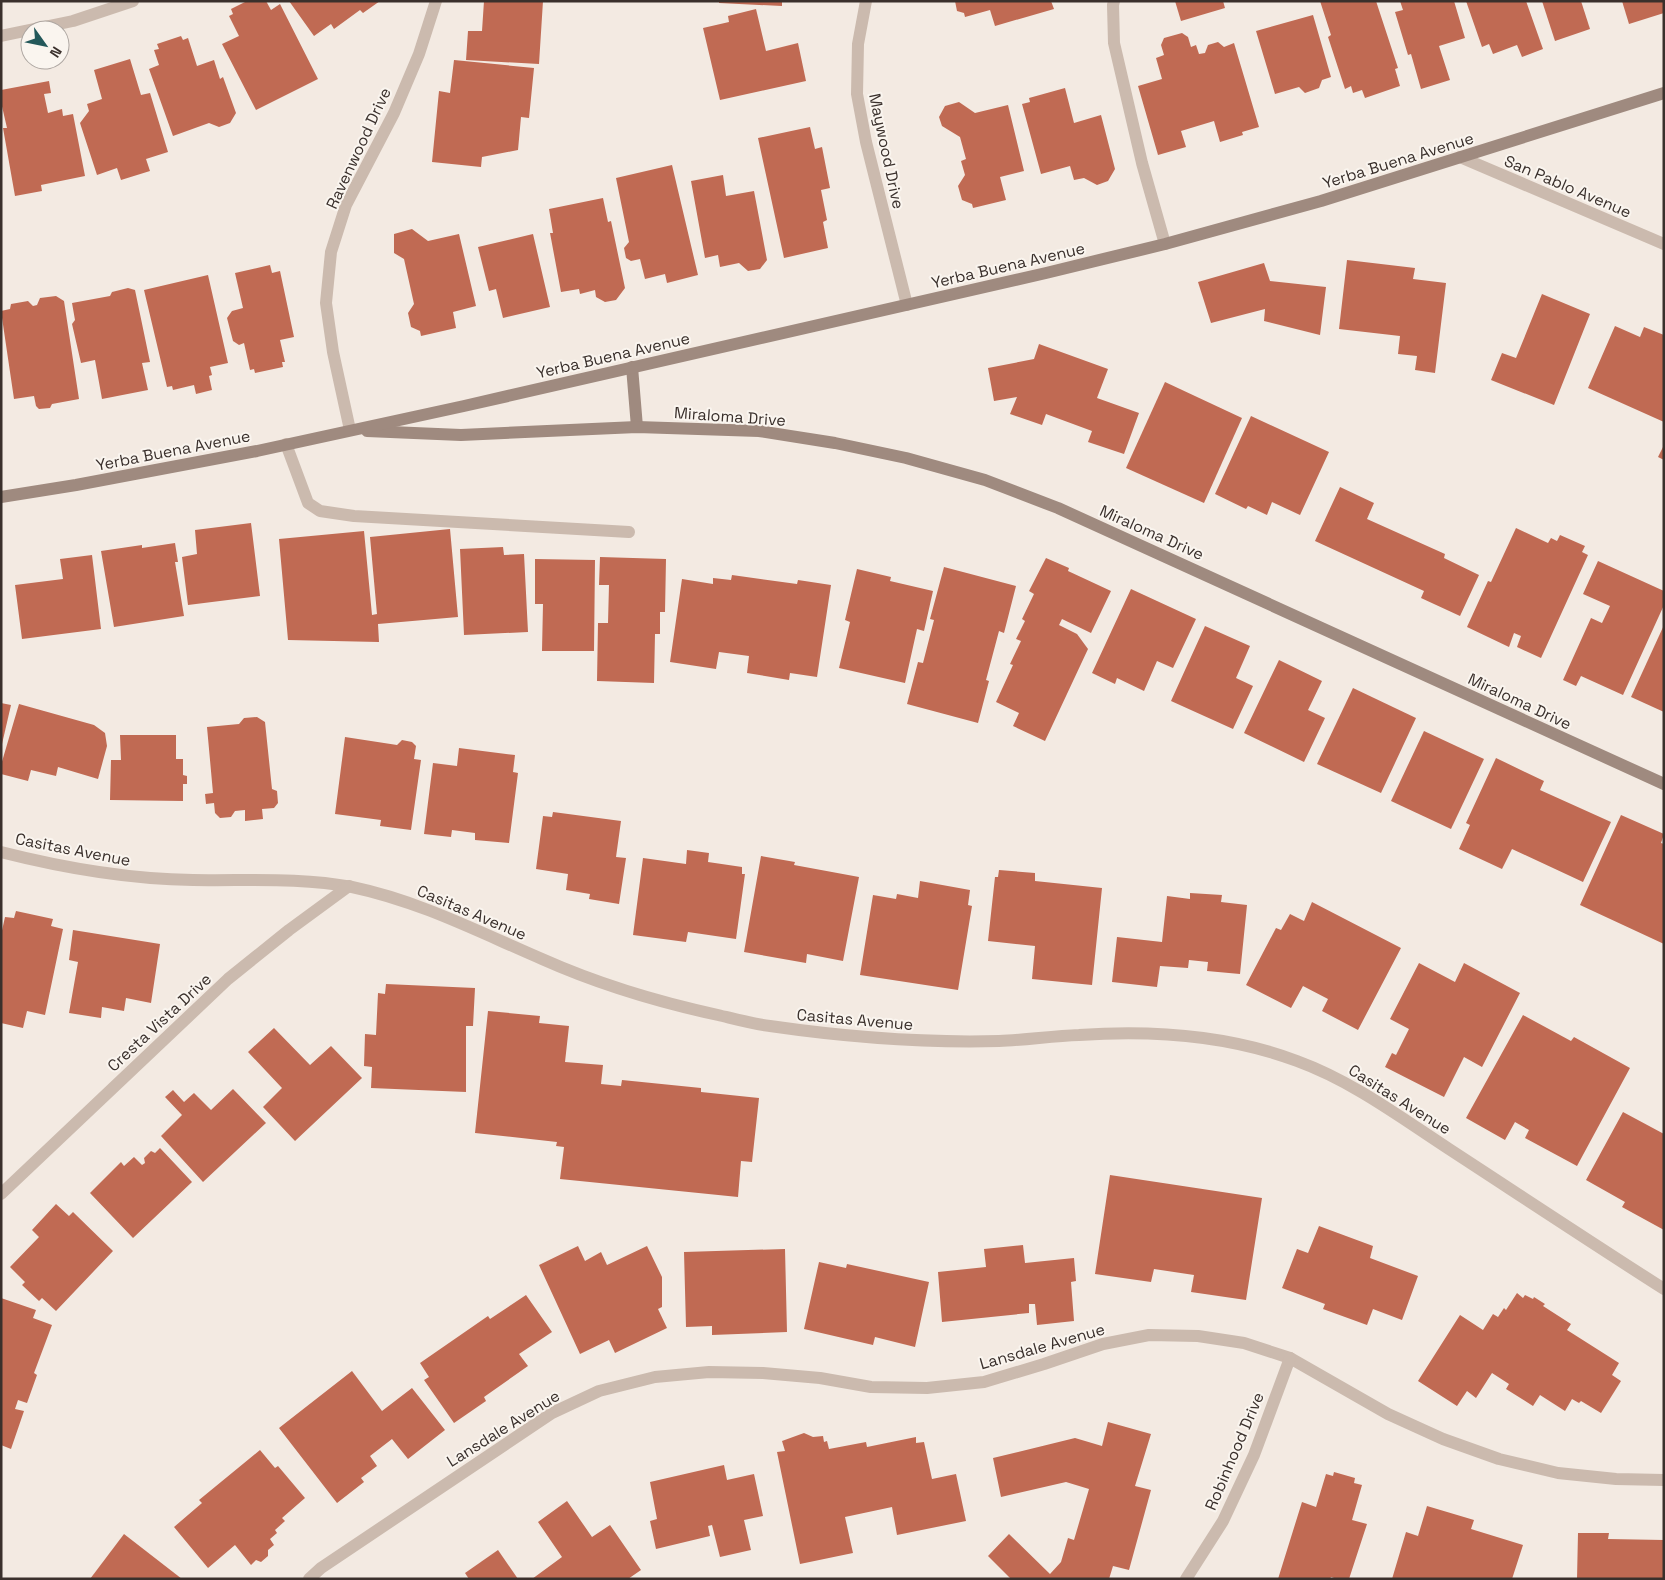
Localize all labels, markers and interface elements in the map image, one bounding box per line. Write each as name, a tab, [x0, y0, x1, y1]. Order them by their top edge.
north arrow	[20, 20, 70, 70]
text: N	[46, 43, 66, 61]
street label: Ravenwood Drive	[321, 84, 396, 212]
street label: Maywood Drive	[864, 91, 909, 211]
street label: Yerba Buena Avenue	[1320, 128, 1476, 193]
street label: San Pablo Avenue	[1501, 150, 1635, 223]
street label: Yerba Buena Avenue	[929, 238, 1087, 293]
street label: Yerba Buena Avenue	[534, 328, 692, 383]
street label: Miraloma Drive	[673, 402, 787, 431]
street label: Yerba Buena Avenue	[94, 425, 252, 476]
street label: Miraloma Drive	[1096, 500, 1207, 565]
street label: Miraloma Drive	[1465, 668, 1575, 735]
street label: Casitas Avenue	[13, 828, 132, 871]
street label: Casitas Avenue	[414, 880, 530, 945]
street label: Cresta Vista Drive	[103, 969, 216, 1076]
street label: Casitas Avenue	[796, 1004, 914, 1035]
street label: Casitas Avenue	[1345, 1060, 1455, 1139]
street label: Lansdale Avenue	[977, 1319, 1107, 1374]
street label: Lansdale Avenue	[443, 1385, 564, 1472]
street label: Robinhood Drive	[1200, 1389, 1269, 1513]

